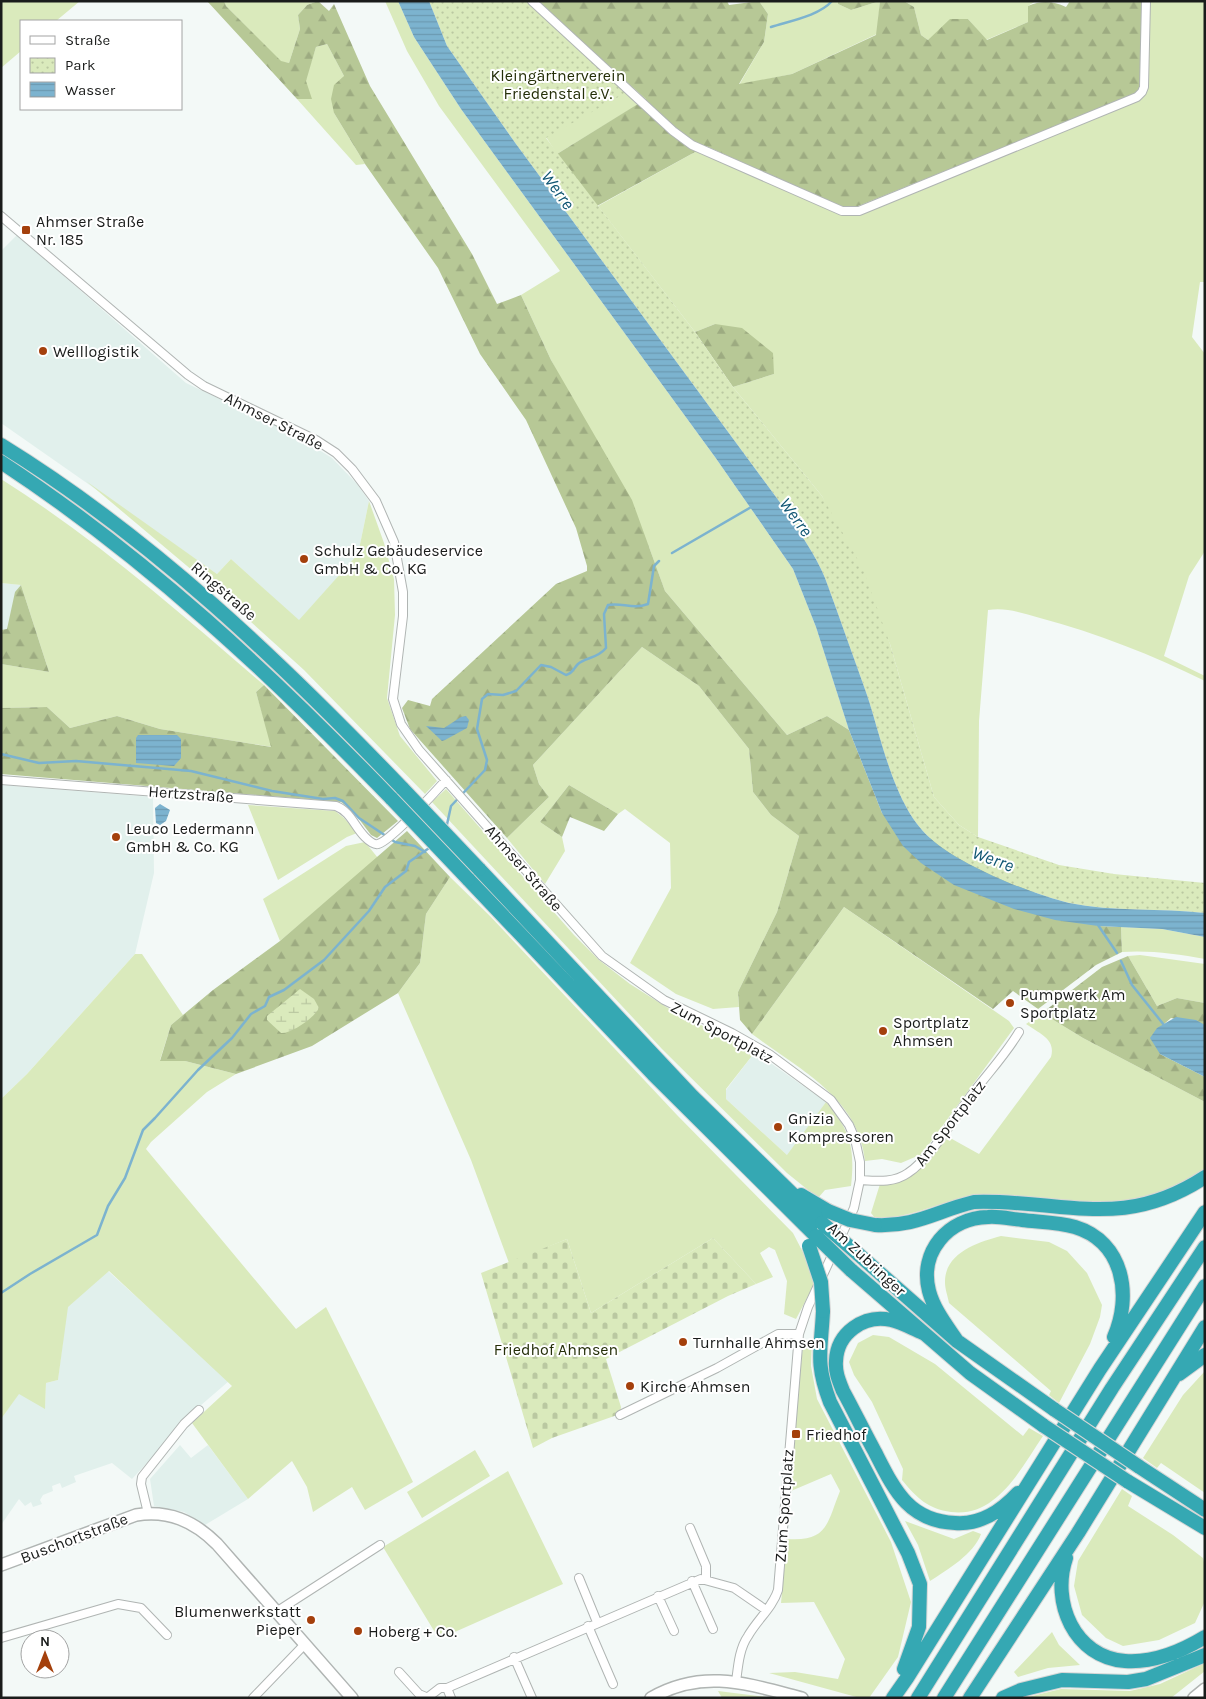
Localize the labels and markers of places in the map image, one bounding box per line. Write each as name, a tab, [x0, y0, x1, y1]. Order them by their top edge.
place label: Ahmser Straße Nr. 185	[36, 212, 144, 249]
marker: Ahmser Straße Nr. 185	[20, 224, 32, 236]
place label: Welllogistik	[53, 342, 139, 361]
marker: Welllogistik	[37, 345, 49, 357]
place label: Schulz Gebäudeservice GmbH & Co. KG	[314, 541, 483, 578]
marker: Schulz Gebäudeservice GmbH & Co. KG	[298, 553, 310, 565]
place label: Leuco Ledermann GmbH & Co. KG	[126, 819, 254, 856]
marker: Leuco Ledermann GmbH & Co. KG	[110, 831, 122, 843]
place label: Pumpwerk Am Sportplatz	[1020, 985, 1125, 1022]
marker: Pumpwerk Am Sportplatz	[1004, 997, 1016, 1009]
place label: Sportplatz Ahmsen	[893, 1013, 969, 1050]
marker: Sportplatz Ahmsen	[877, 1025, 889, 1037]
place label: Gnizia Kompressoren	[788, 1109, 894, 1146]
marker: Gnizia Kompressoren	[772, 1121, 784, 1133]
place label: Turnhalle Ahmsen	[693, 1333, 825, 1352]
marker: Turnhalle Ahmsen	[677, 1336, 689, 1348]
place label: Kirche Ahmsen	[640, 1377, 750, 1396]
marker: Kirche Ahmsen	[624, 1380, 636, 1392]
place label: Friedhof	[806, 1425, 867, 1444]
marker: Friedhof	[790, 1428, 802, 1440]
place label: Blumenwerkstatt Pieper	[174, 1602, 301, 1639]
marker: Blumenwerkstatt Pieper	[305, 1614, 317, 1626]
place label: Hoberg + Co.	[368, 1622, 457, 1641]
marker: Hoberg + Co.	[352, 1625, 364, 1637]

